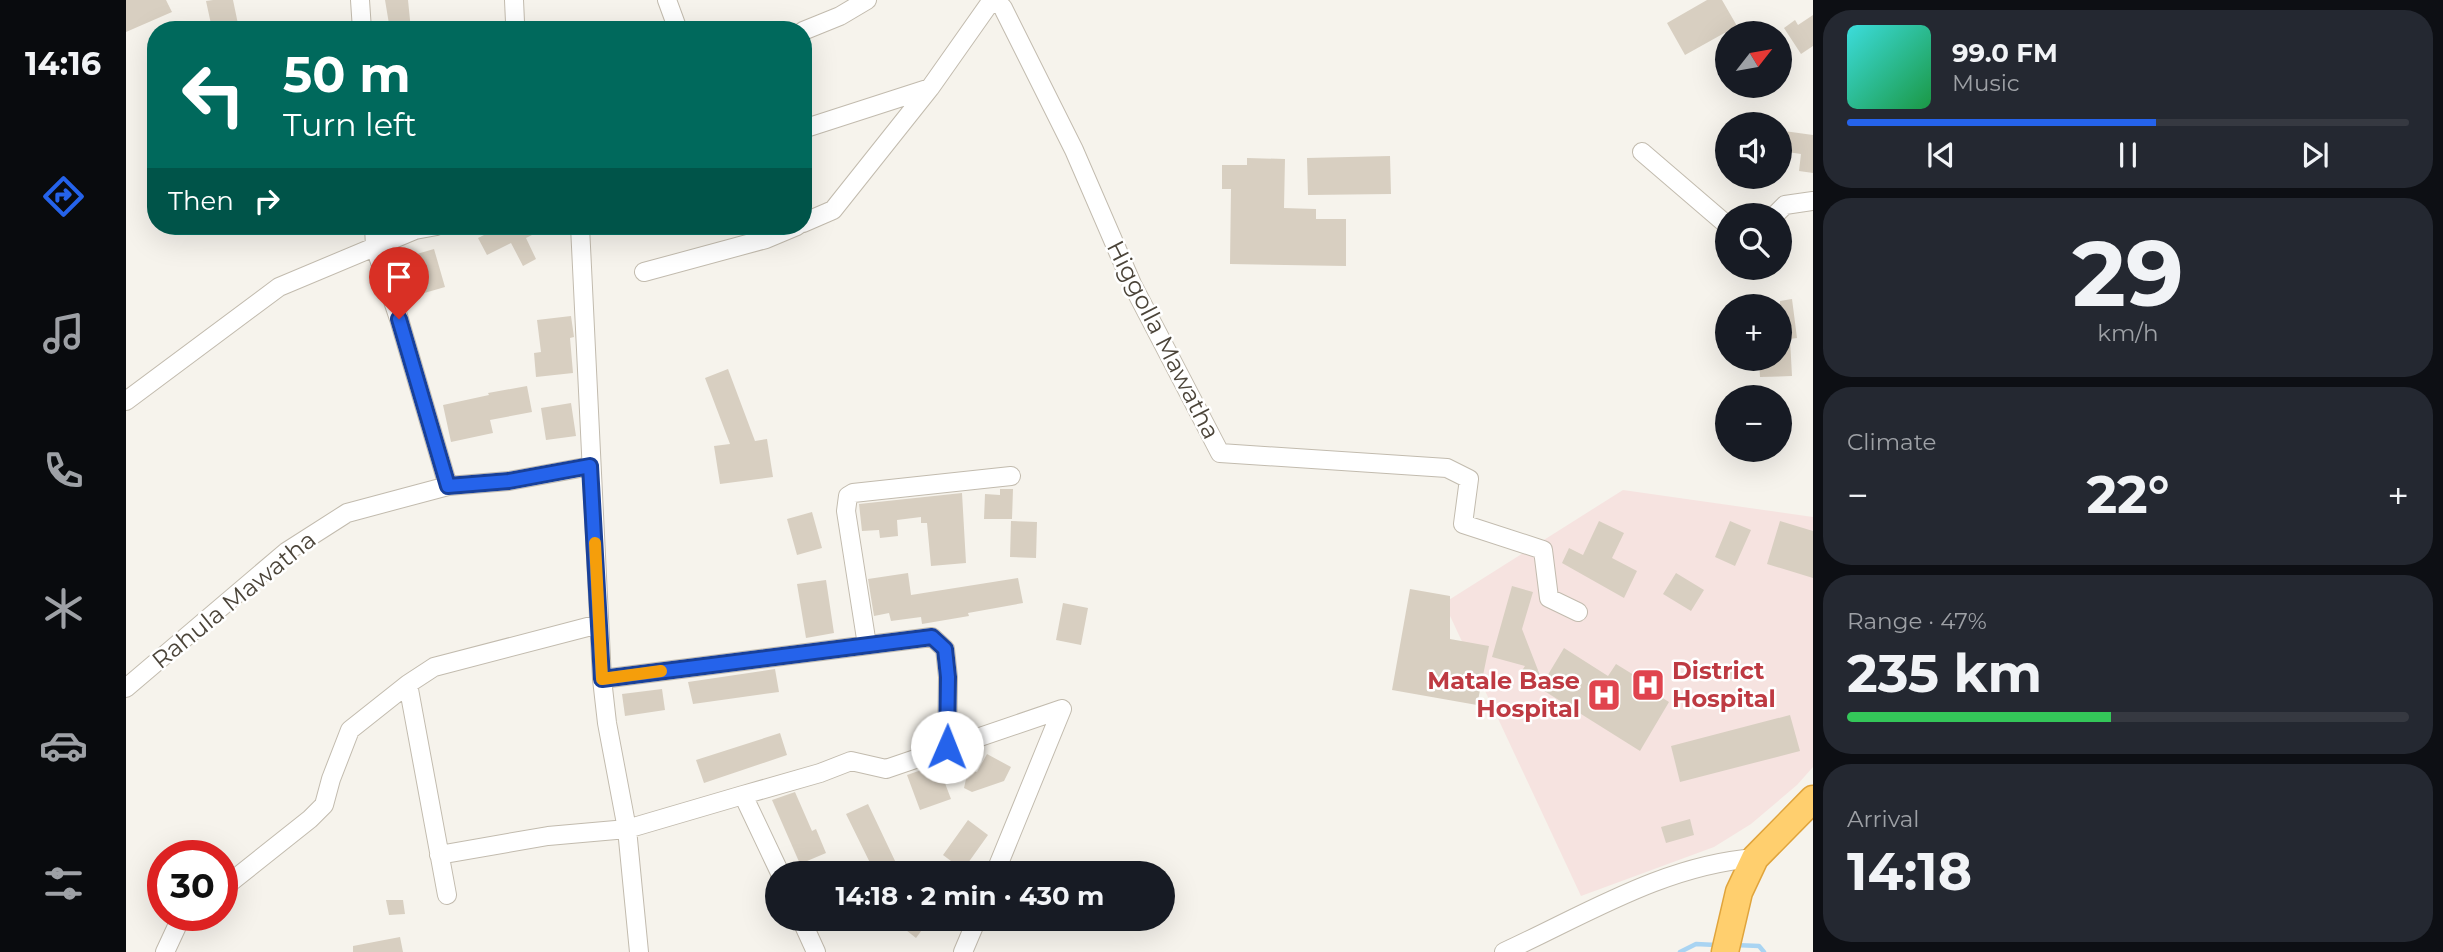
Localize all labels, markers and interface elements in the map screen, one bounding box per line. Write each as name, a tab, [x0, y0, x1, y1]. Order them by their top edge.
north arrow	[1715, 21, 1792, 98]
map controls	[1715, 21, 1792, 462]
text: 99.0 FM	[1952, 37, 2058, 69]
text: 14:16	[25, 44, 101, 83]
text: 50 m	[283, 45, 411, 104]
icon: left	[168, 49, 259, 140]
text: Music	[1952, 69, 2020, 97]
text: Turn left	[283, 105, 417, 144]
button: sound	[1715, 112, 1792, 189]
icon: previous	[1922, 136, 1960, 174]
icon: pause	[2109, 136, 2147, 174]
icon: next	[2296, 136, 2334, 174]
icon: directions	[39, 172, 88, 221]
icon: right	[248, 182, 286, 220]
text: Then	[168, 185, 234, 217]
button: search	[1715, 203, 1792, 280]
text: 29	[2072, 218, 2184, 329]
street label: Higgolla Mawatha	[1101, 236, 1226, 444]
pin	[369, 247, 429, 319]
icon: arrive	[380, 258, 418, 296]
button: +	[1715, 294, 1792, 371]
icon: music	[39, 309, 88, 358]
text: km/h	[2097, 319, 2159, 347]
button: −	[1715, 385, 1792, 462]
text: Climate	[1847, 428, 1936, 456]
icon: phone	[39, 446, 88, 495]
text: 22°	[2086, 463, 2170, 526]
text: −	[1847, 472, 1869, 519]
text: +	[2387, 472, 2409, 519]
street label: Rahula Mawatha	[146, 525, 321, 675]
icon: climate	[39, 584, 88, 633]
text: Range · 47%	[1847, 607, 1987, 635]
text: 235 km	[1847, 642, 2042, 705]
place label: District Hospital	[1672, 656, 1776, 713]
place label: Matale Base Hospital	[1427, 666, 1580, 723]
hospital icon: District Hospital	[1629, 666, 1667, 704]
hospital icon: Matale Base Hospital	[1585, 676, 1623, 714]
position arrow	[910, 710, 984, 784]
icon: car	[39, 721, 88, 770]
text: Arrival	[1847, 805, 1920, 833]
speed limit sign: 30	[147, 840, 238, 931]
text: 14:18	[1847, 840, 1972, 903]
icon: filters	[39, 859, 88, 908]
text: 14:18 · 2 min · 430 m	[836, 880, 1104, 912]

